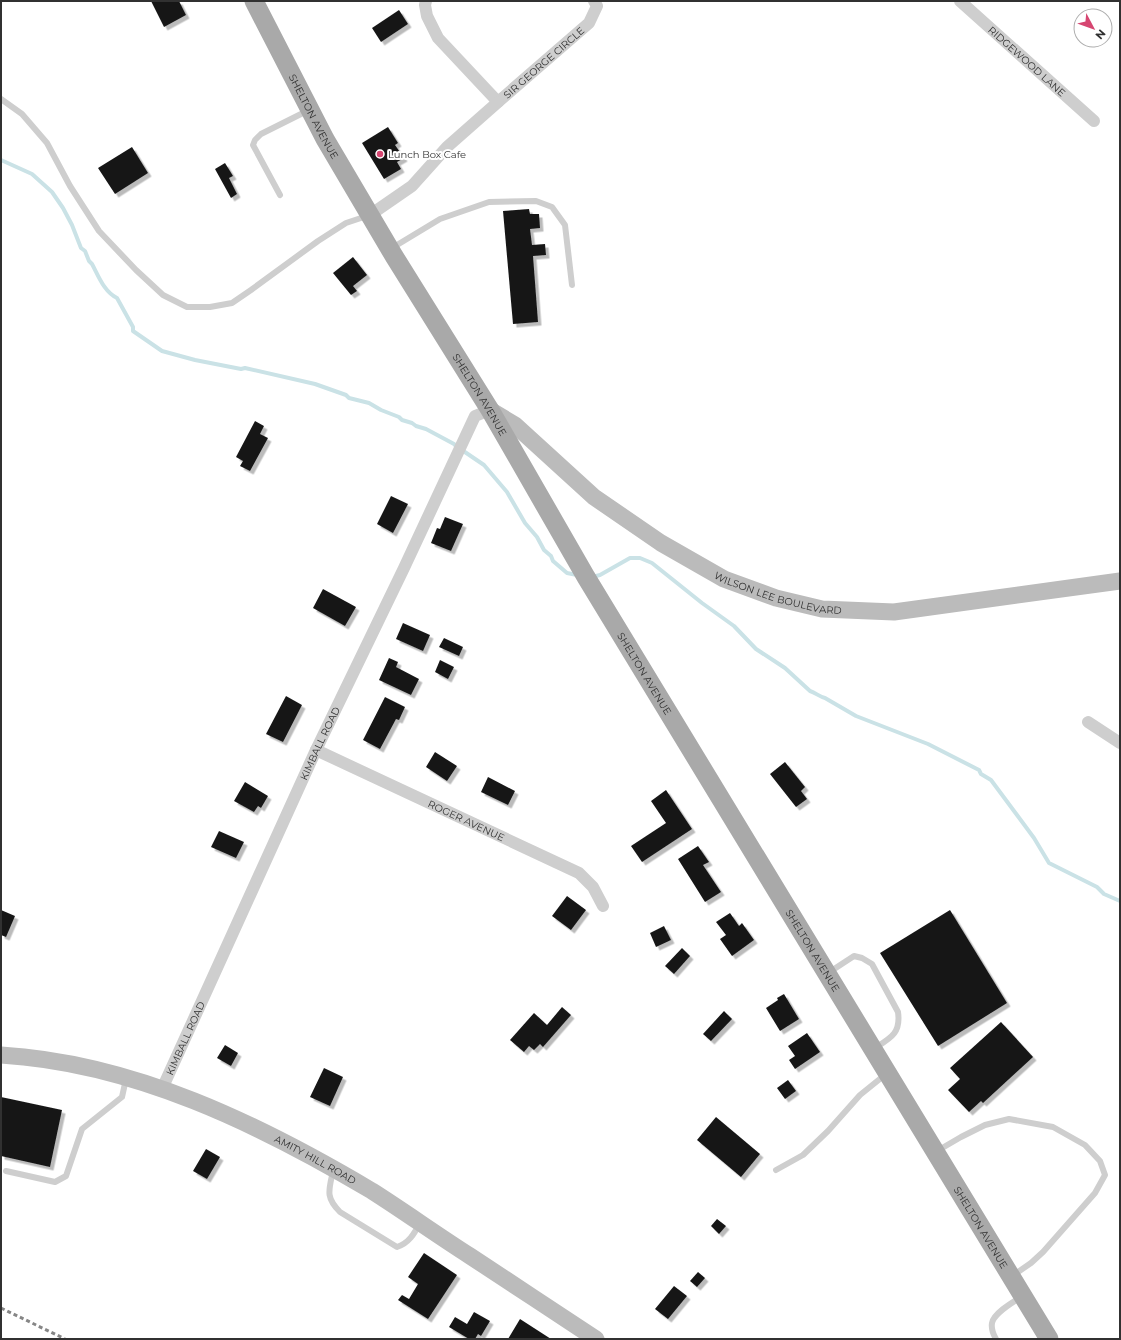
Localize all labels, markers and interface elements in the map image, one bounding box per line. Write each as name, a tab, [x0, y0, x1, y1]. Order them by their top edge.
north arrow	[1073, 8, 1113, 48]
street label: RIDGEWOOD LANE	[985, 23, 1068, 100]
street label: SIR GEORGE CIRCLE	[501, 24, 587, 102]
text: N	[1092, 27, 1109, 43]
street label: SHELTON AVENUE	[286, 72, 341, 162]
place label: Lunch Box Cafe	[388, 148, 466, 161]
marker: Lunch Box Cafe	[375, 149, 385, 159]
street label: SHELTON AVENUE	[449, 351, 510, 438]
street label: WILSON LEE BOULEVARD	[712, 569, 842, 617]
street label: SHELTON AVENUE	[614, 630, 674, 718]
street label: KIMBALL ROAD	[297, 705, 343, 782]
street label: ROGER AVENUE	[426, 797, 507, 844]
street label: SHELTON AVENUE	[782, 907, 843, 994]
street label: KIMBALL ROAD	[163, 999, 208, 1077]
street label: AMITY HILL ROAD	[272, 1132, 358, 1187]
street label: SHELTON AVENUE	[951, 1184, 1011, 1271]

